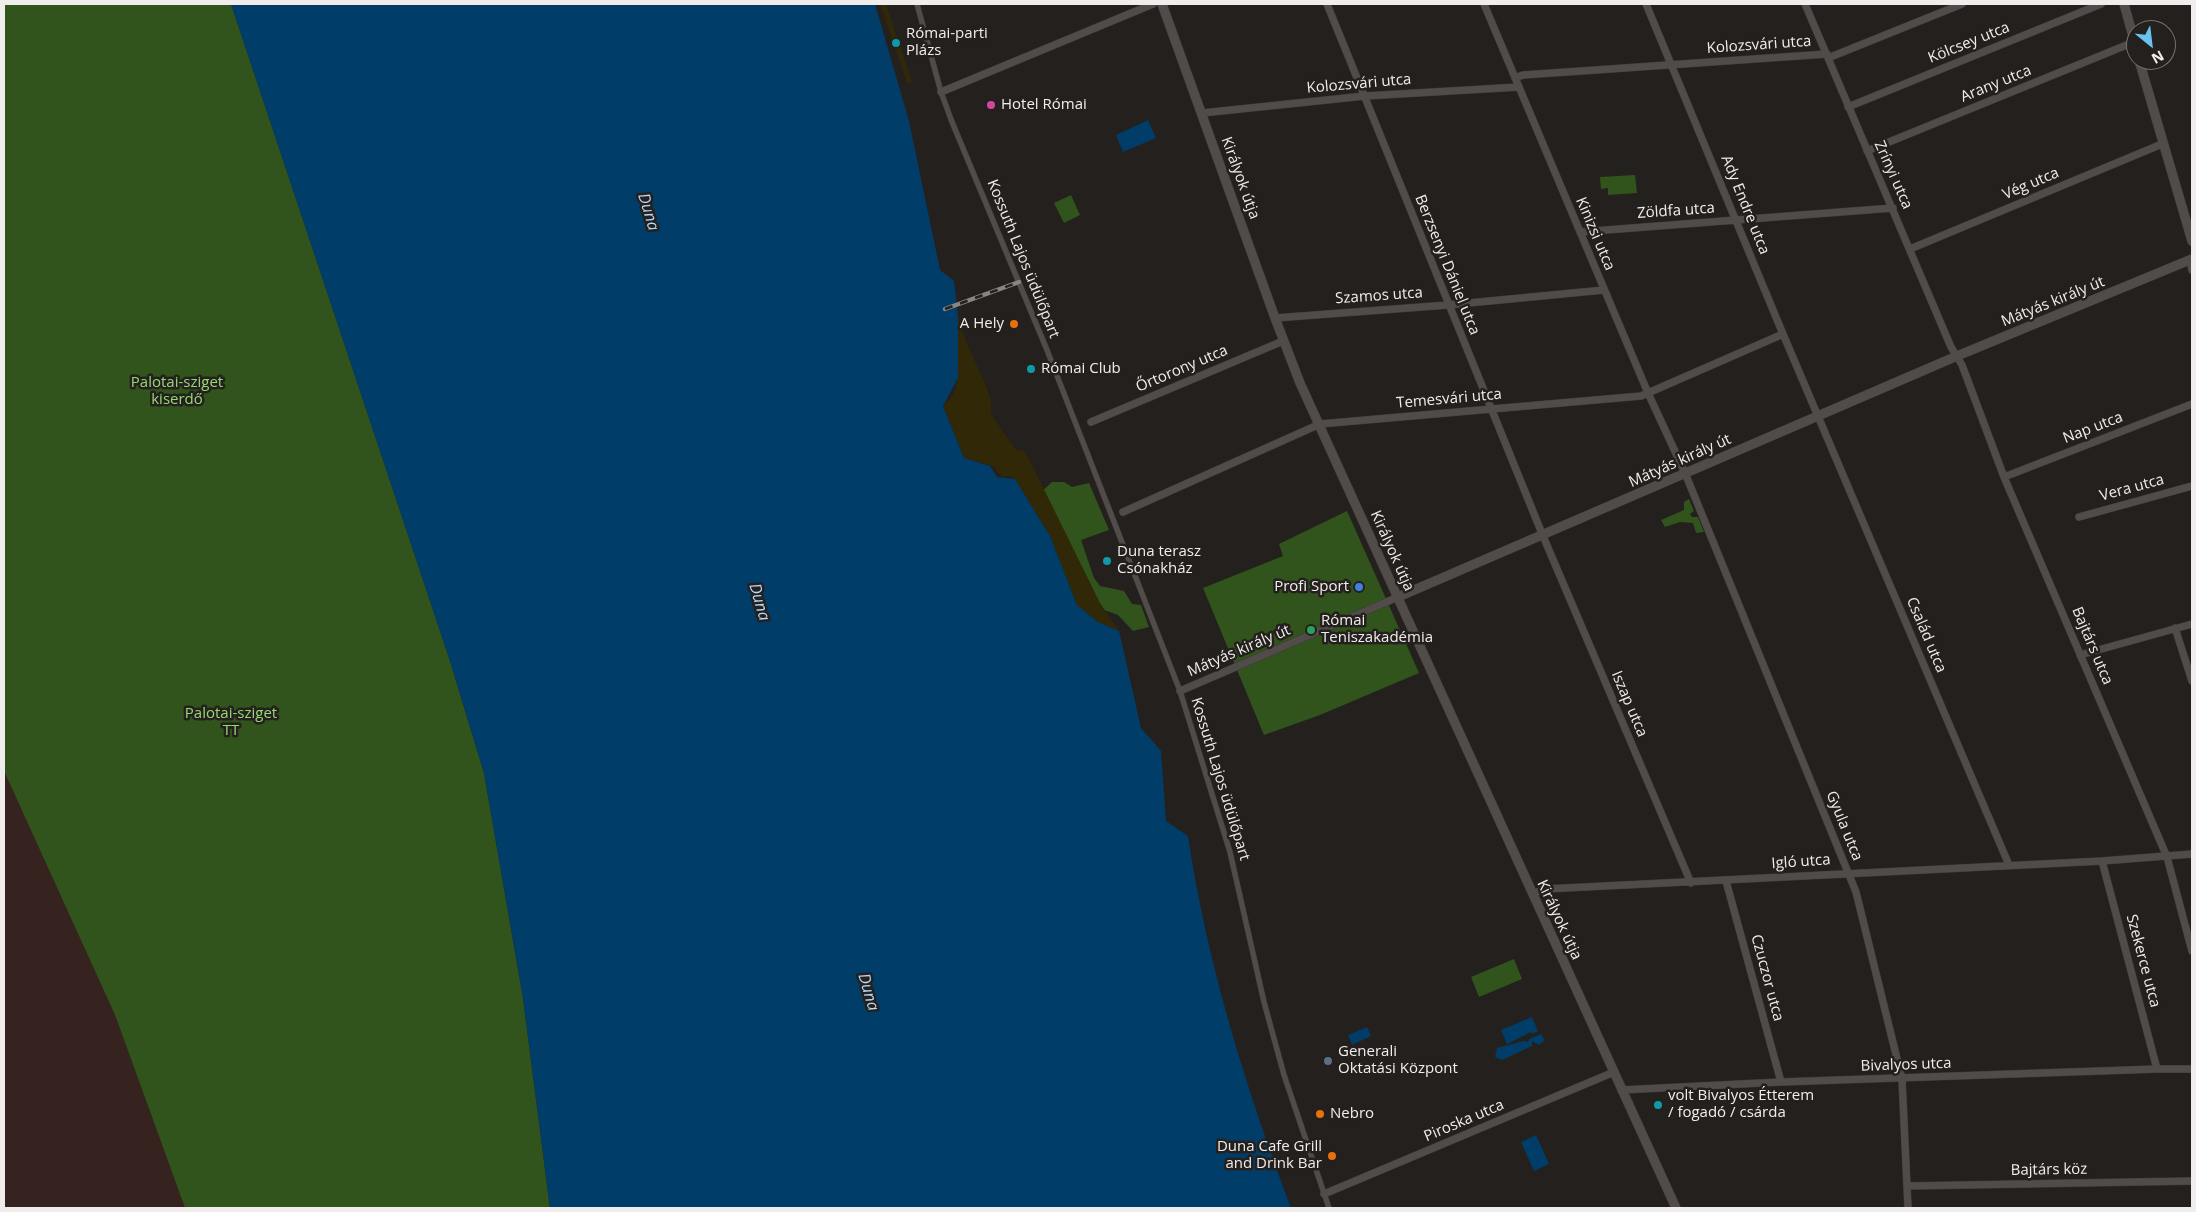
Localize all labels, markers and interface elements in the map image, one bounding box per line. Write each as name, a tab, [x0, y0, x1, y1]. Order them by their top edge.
street label: Kölcsey utca	[1926, 19, 2012, 67]
north arrow	[2126, 20, 2176, 70]
place label: Római-parti Plázs	[906, 25, 988, 60]
street label: Kolozsvári utca	[1706, 32, 1812, 58]
marker: Római-parti Plázs	[890, 37, 902, 49]
text: N	[2148, 47, 2168, 69]
street label: Arany utca	[1958, 62, 2034, 106]
street label: Kolozsvári utca	[1306, 70, 1412, 98]
place label: Hotel Római	[1001, 96, 1087, 114]
marker: Hotel Római	[985, 99, 997, 111]
street label: Királyok útja	[1217, 134, 1263, 222]
street label: Zrínyi utca	[1870, 138, 1916, 212]
street label: Ady Endre utca	[1717, 153, 1773, 257]
street label: Vég utca	[2000, 164, 2062, 204]
street label: Kossuth Lajos üdülőpart	[983, 177, 1063, 341]
water label: Duna	[633, 191, 663, 233]
street label: Berzsenyi Dániel utca	[1411, 192, 1483, 338]
street label: Kinizsi utca	[1571, 195, 1619, 273]
street label: Zöldfa utca	[1637, 199, 1715, 223]
street label: Mátyás király út	[1999, 273, 2107, 331]
street label: Szamos utca	[1335, 284, 1423, 308]
place label: A Hely	[960, 315, 1004, 333]
marker: A Hely	[1008, 318, 1020, 330]
street label: Őrtorony utca	[1133, 342, 1231, 396]
place label: Római Club	[1041, 360, 1121, 378]
marker: Római Club	[1025, 363, 1037, 375]
park label: Palotai-sziget kiserdő	[131, 374, 223, 409]
street label: Temesvári utca	[1395, 385, 1503, 413]
street label: Nap utca	[2060, 408, 2126, 448]
street label: Mátyás király út	[1626, 430, 1734, 492]
street label: Vera utca	[2098, 471, 2166, 505]
street label: Királyok útja	[1366, 508, 1418, 594]
place label: Duna terasz Csónakház	[1117, 543, 1201, 578]
marker: Duna terasz Csónakház	[1101, 555, 1113, 567]
place label: Profi Sport	[1274, 578, 1349, 596]
water label: Duna	[745, 581, 773, 623]
marker: Profi Sport	[1353, 581, 1365, 593]
street label: Család utca	[1902, 595, 1950, 675]
street label: Bajtárs utca	[2068, 604, 2116, 688]
place label: Római Teniszakadémia	[1321, 612, 1433, 647]
street label: Mátyás király út	[1185, 621, 1293, 681]
marker: Római Teniszakadémia	[1305, 624, 1317, 636]
street label: Iszap utca	[1607, 668, 1651, 740]
street label: Kossuth Lajos üdülőpart	[1187, 695, 1253, 863]
park label: Palotai-sziget TT	[185, 705, 277, 740]
street label: Gyula utca	[1822, 788, 1866, 864]
street label: Igló utca	[1771, 851, 1831, 873]
street label: Királyok útja	[1533, 877, 1585, 963]
street label: Szekerce utca	[2122, 912, 2164, 1010]
street label: Czuczor utca	[1747, 933, 1787, 1023]
water label: Duna	[854, 971, 882, 1013]
place label: Generali Oktatási Központ	[1338, 1043, 1458, 1078]
street label: Bivalyos utca	[1860, 1054, 1952, 1076]
marker: Generali Oktatási Központ	[1322, 1055, 1334, 1067]
place label: volt Bivalyos Étterem / fogadó / csárda	[1668, 1087, 1814, 1122]
street label: Piroska utca	[1421, 1096, 1507, 1146]
marker: volt Bivalyos Étterem / fogadó / csárda	[1652, 1099, 1664, 1111]
place label: Nebro	[1330, 1105, 1374, 1123]
marker: Nebro	[1314, 1108, 1326, 1120]
place label: Duna Cafe Grill and Drink Bar	[1217, 1138, 1322, 1173]
marker: Duna Cafe Grill and Drink Bar	[1326, 1150, 1338, 1162]
street label: Bajtárs köz	[2011, 1160, 2087, 1180]

